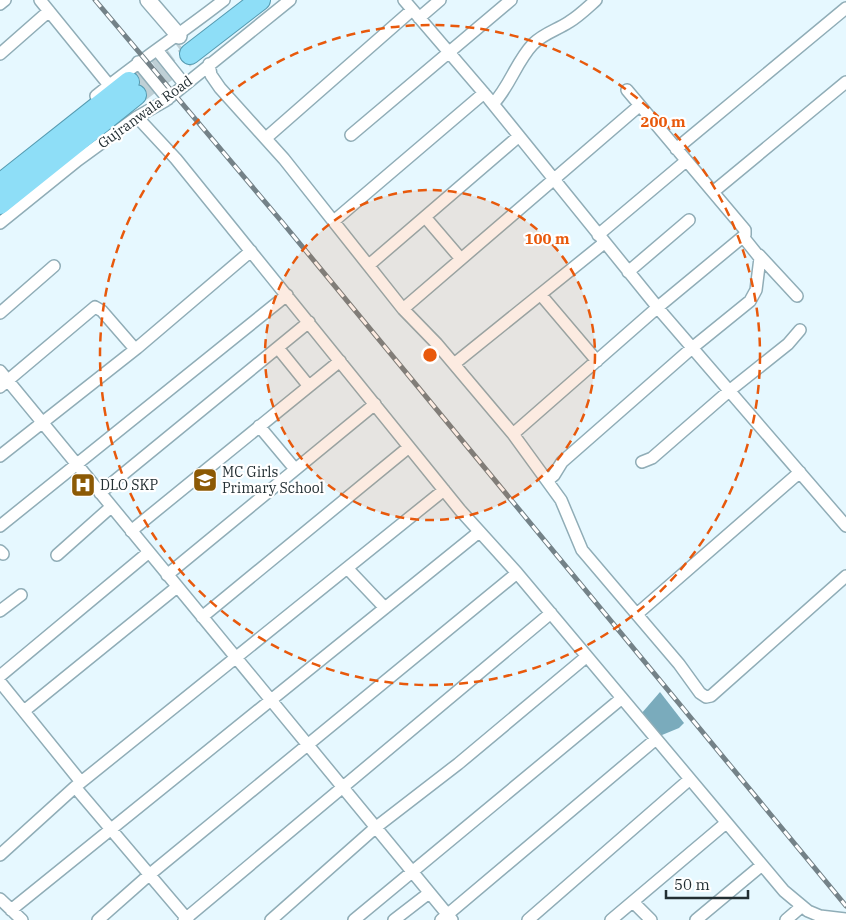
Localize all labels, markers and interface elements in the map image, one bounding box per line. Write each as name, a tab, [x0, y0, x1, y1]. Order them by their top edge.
street label: Gujranwala Road	[94, 71, 196, 152]
text: 200 m	[640, 112, 686, 131]
text: 100 m	[524, 229, 570, 248]
centre of rings	[421, 346, 439, 364]
place label: MC Girls Primary School	[222, 463, 324, 497]
school or university icon: MC Girls Primary School	[192, 467, 218, 493]
hospital icon: DLO SKP	[70, 472, 96, 498]
place label: DLO SKP	[100, 476, 158, 494]
scale bar	[666, 868, 748, 900]
text: 50 m	[674, 875, 710, 894]

